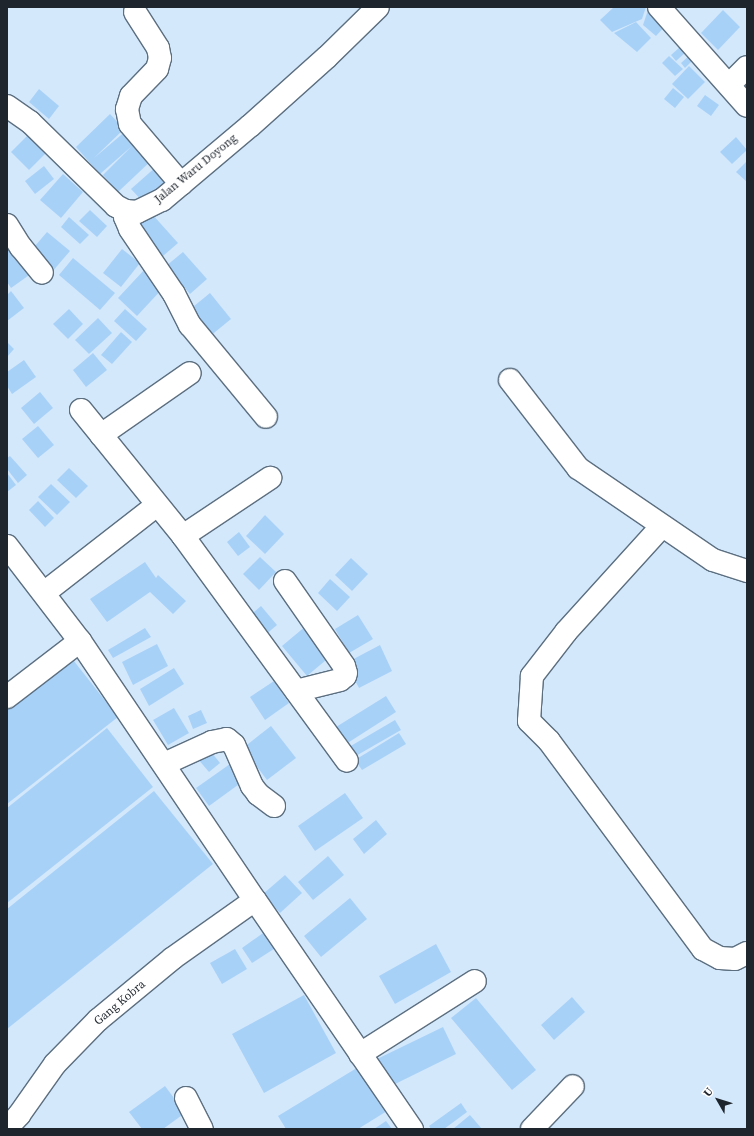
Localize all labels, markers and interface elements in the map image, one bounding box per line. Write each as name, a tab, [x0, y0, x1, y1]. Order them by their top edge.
street label: Jalan Waru Doyong	[152, 131, 240, 207]
street label: Gang Kobra	[91, 977, 149, 1029]
north arrow	[698, 1080, 738, 1120]
text: U	[700, 1084, 717, 1100]

